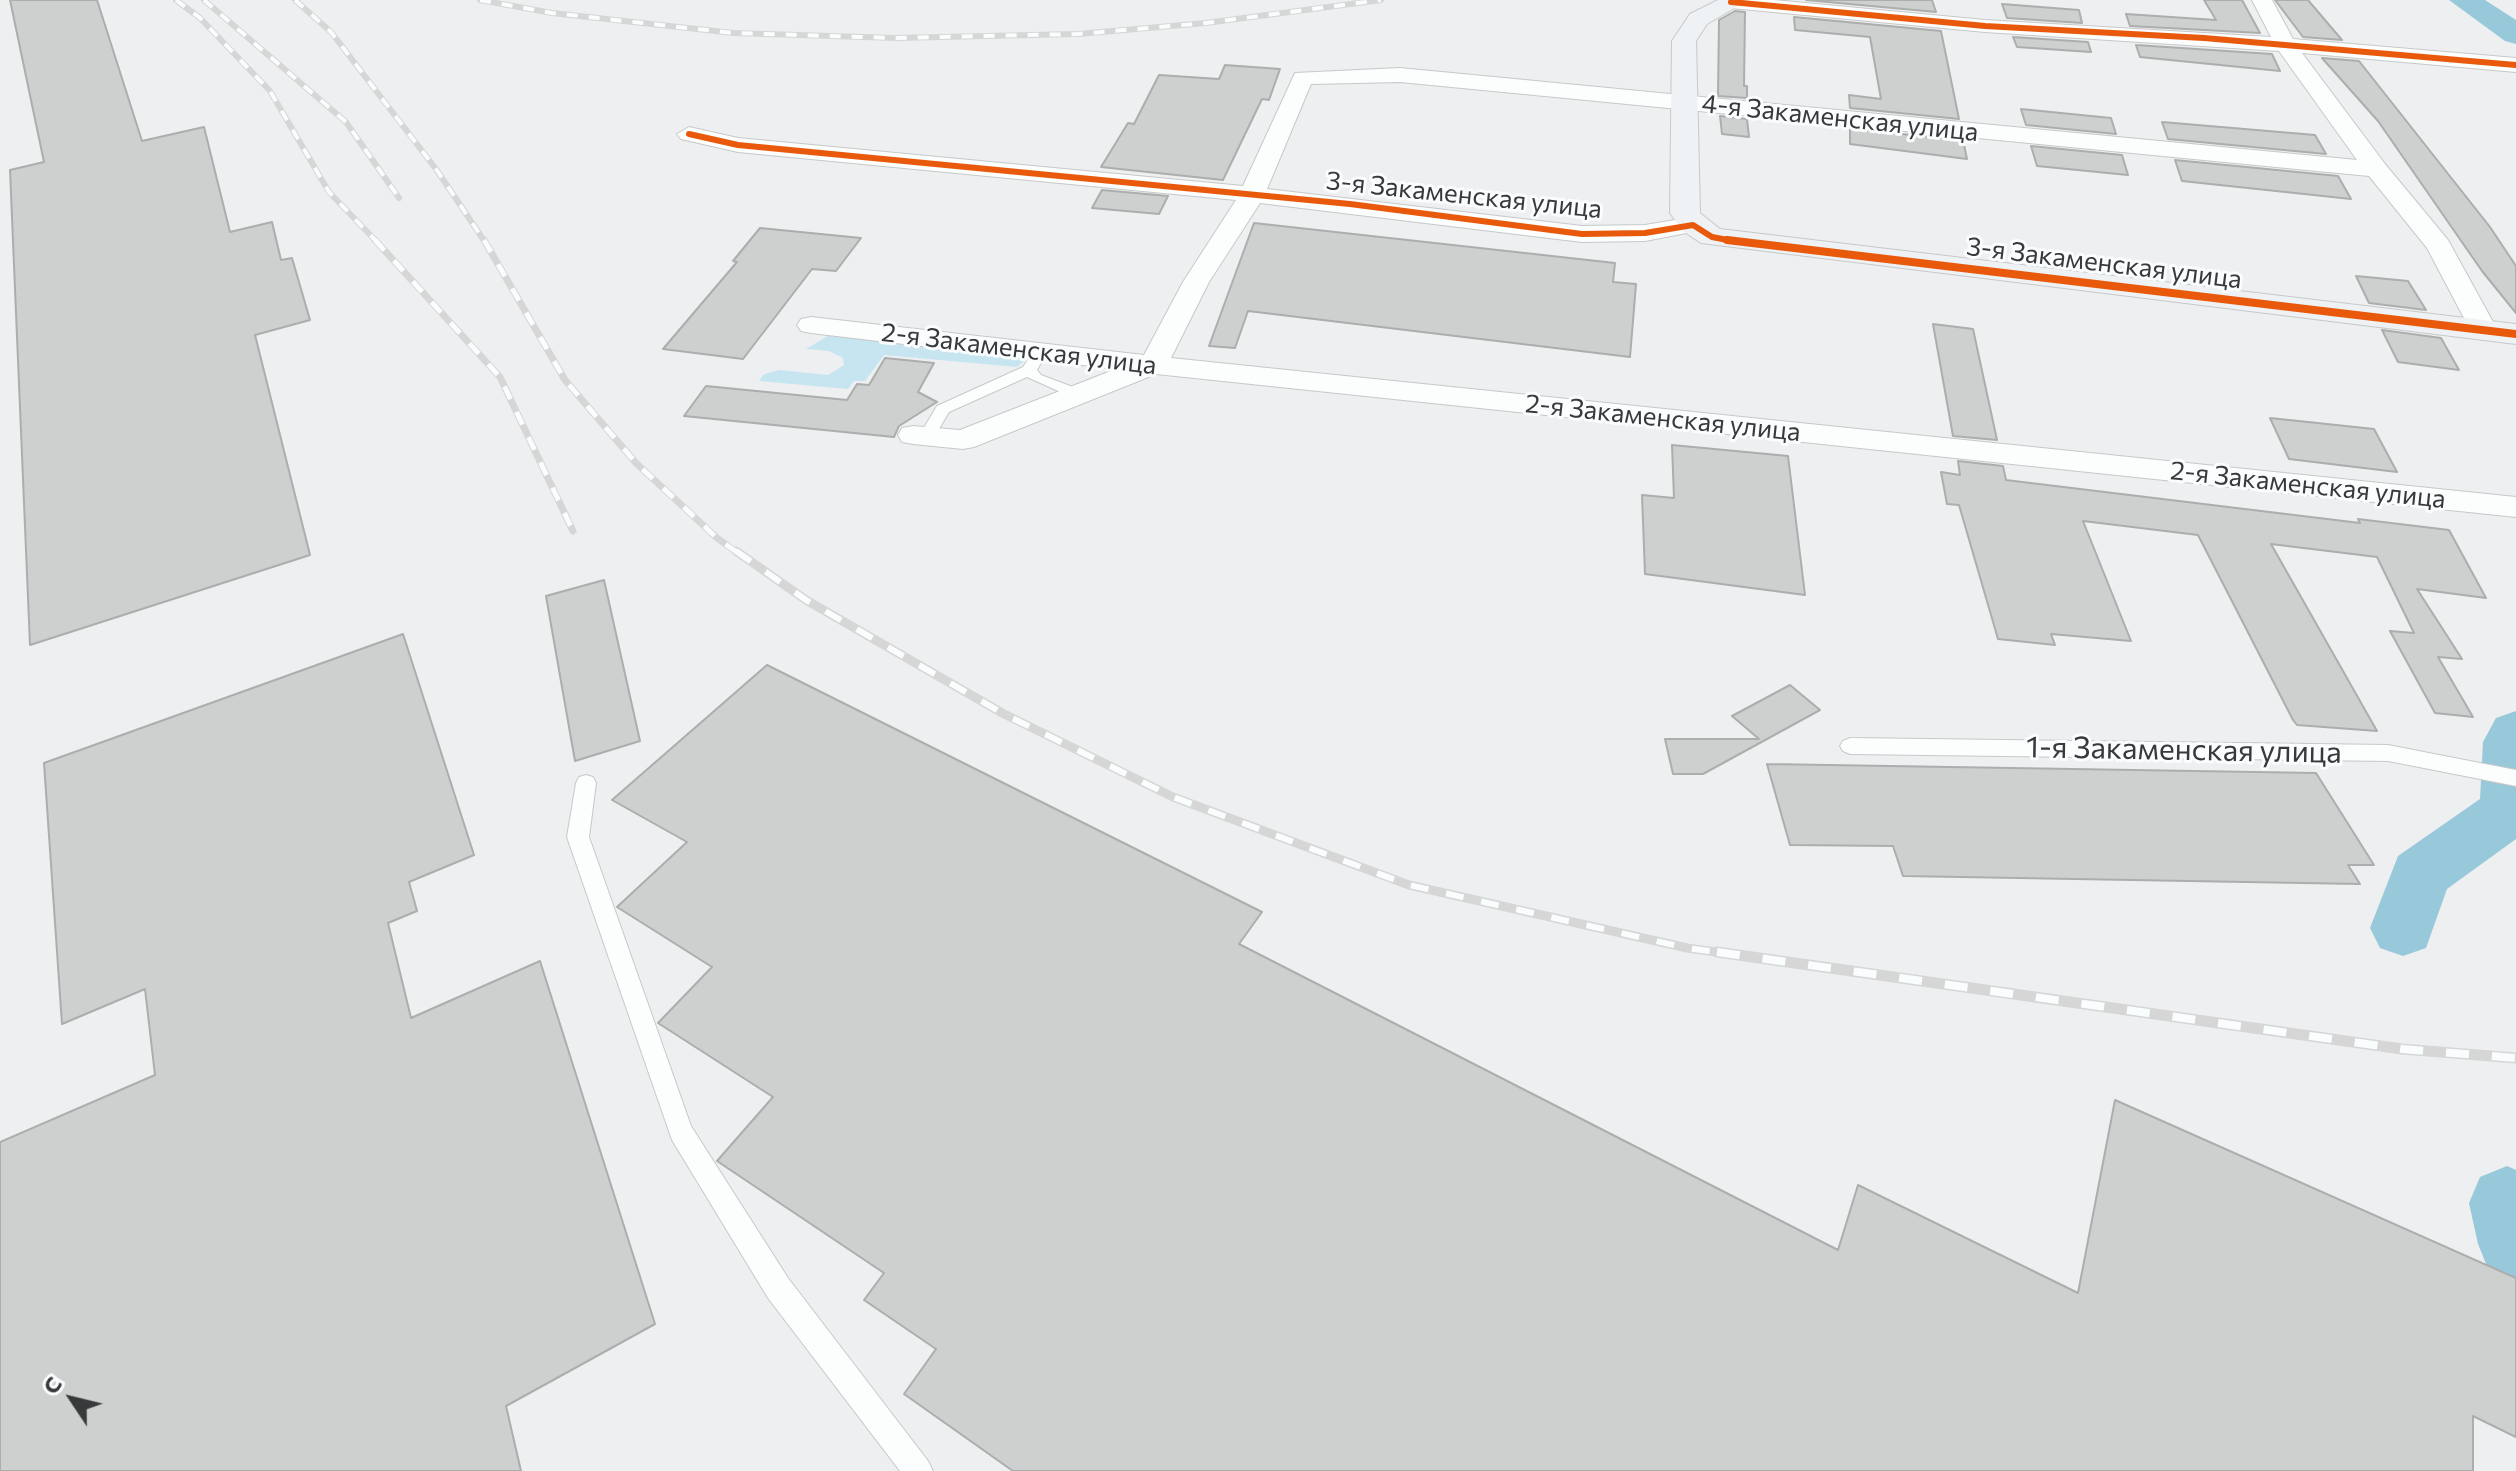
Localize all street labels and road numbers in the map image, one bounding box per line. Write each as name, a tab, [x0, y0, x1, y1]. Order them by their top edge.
street label: 4-я Закаменская улица	[1700, 88, 1980, 148]
street label: 3-я Закаменская улица	[1325, 165, 1603, 225]
street label: 3-я Закаменская улица	[1965, 231, 2243, 295]
street label: 2-я Закаменская улица	[880, 317, 1158, 381]
street label: 2-я Закаменская улица	[1524, 388, 1802, 448]
street label: 2-я Закаменская улица	[2169, 455, 2447, 515]
street label: 1-я Закаменская улица	[2026, 729, 2342, 771]

